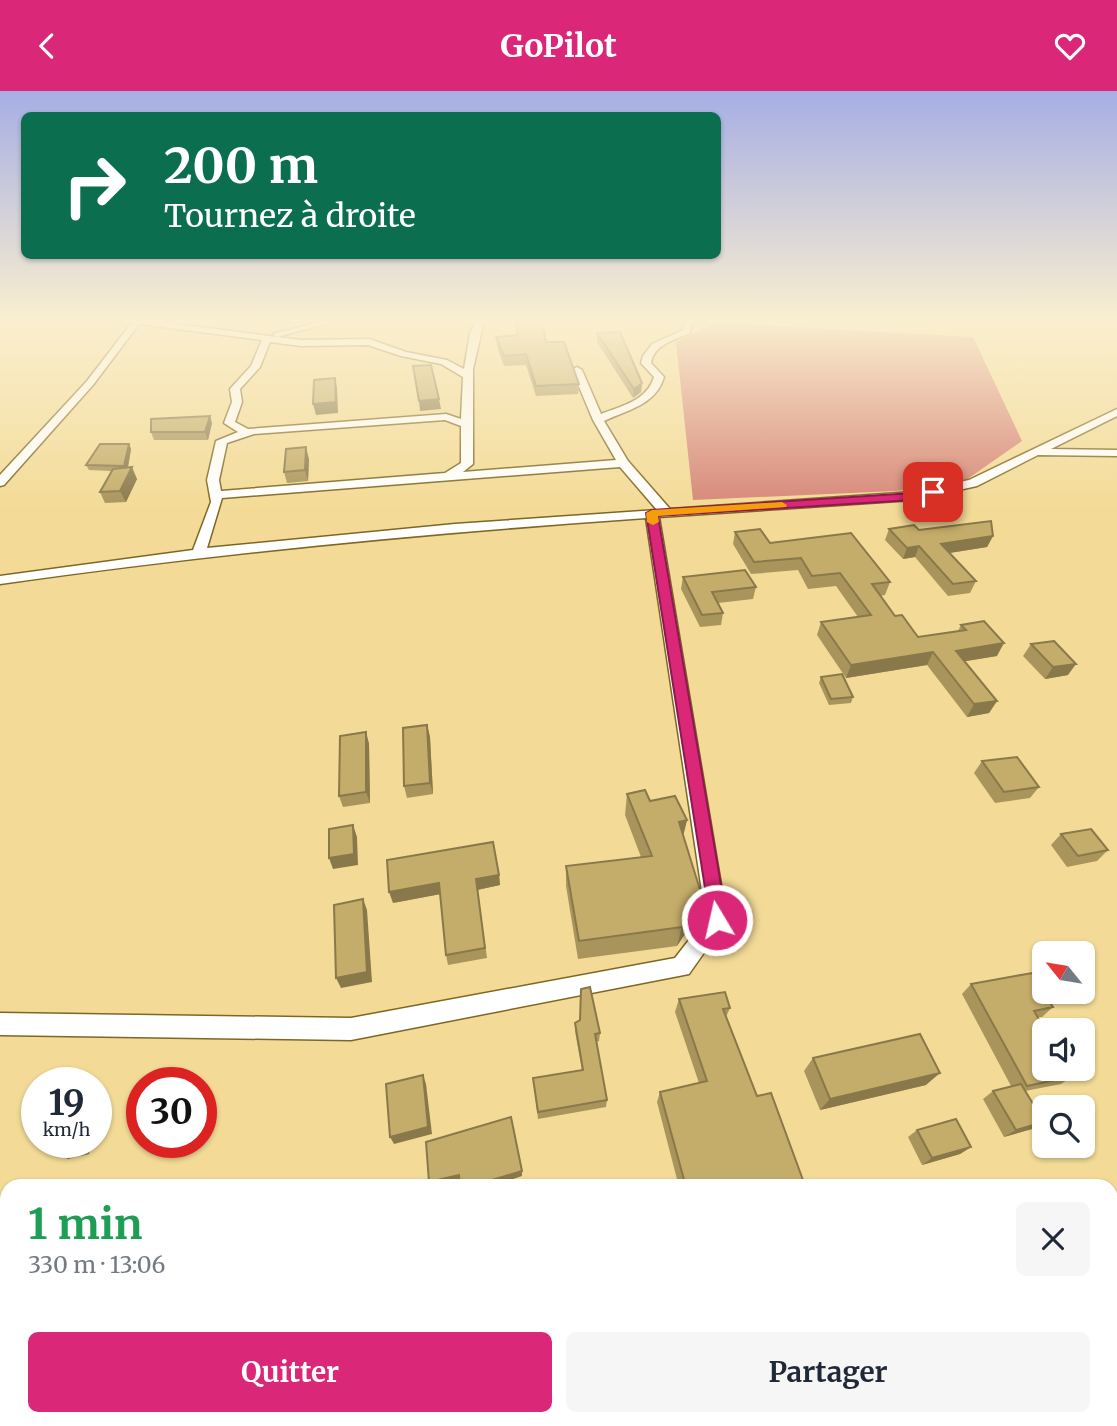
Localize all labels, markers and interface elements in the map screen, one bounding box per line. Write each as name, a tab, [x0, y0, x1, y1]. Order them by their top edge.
text: GoPilot	[500, 26, 617, 66]
icon: back	[28, 27, 66, 65]
icon: heart	[1051, 27, 1089, 65]
text: 200 m	[164, 135, 318, 196]
icon: right	[49, 140, 140, 231]
text: Tournez à droite	[164, 196, 416, 236]
pin	[903, 462, 963, 522]
icon: arrive	[914, 473, 952, 511]
position arrow	[680, 883, 754, 957]
north arrow	[1032, 941, 1096, 1005]
map controls	[1032, 941, 1095, 1158]
button: sound	[1032, 1018, 1095, 1081]
speed limit sign: 30	[126, 1067, 217, 1158]
text: 19	[48, 1081, 85, 1125]
button: search	[1032, 1095, 1095, 1158]
text: km/h	[43, 1118, 90, 1141]
text: 1 min	[28, 1198, 142, 1250]
button: close	[1016, 1202, 1090, 1276]
text: 330 m · 13:06	[28, 1250, 166, 1279]
button: Quitter	[28, 1332, 552, 1412]
button: Partager	[566, 1332, 1090, 1412]

